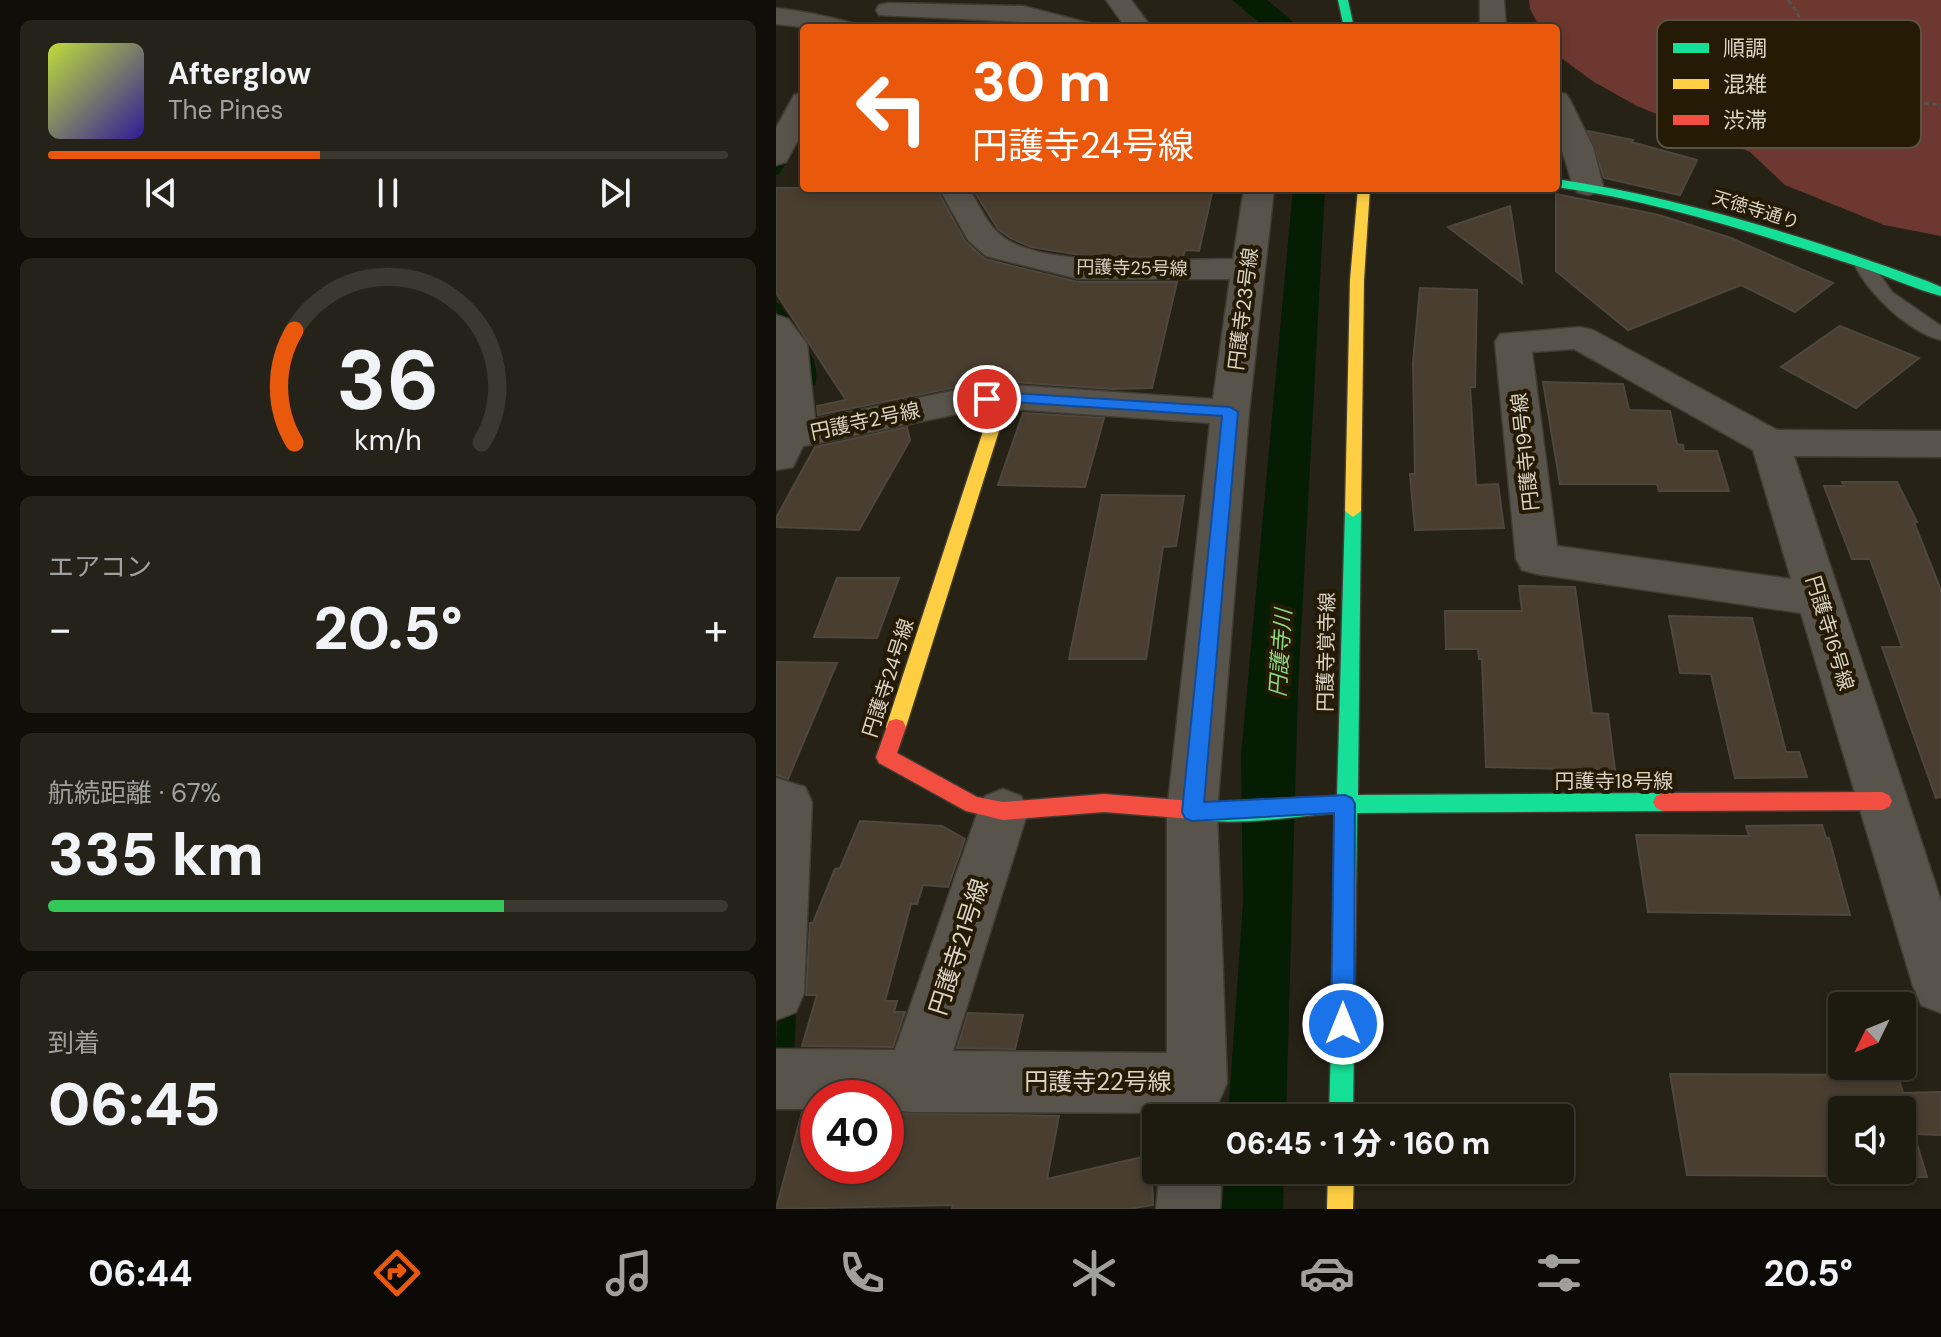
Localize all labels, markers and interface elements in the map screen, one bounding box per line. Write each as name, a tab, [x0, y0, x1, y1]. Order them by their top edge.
legend	[1657, 20, 1921, 148]
text: 順調	[1723, 34, 1767, 63]
text: 30 m	[972, 45, 1111, 118]
text: Afterglow	[168, 54, 311, 93]
icon: left	[840, 56, 944, 160]
text: 混雑	[1723, 70, 1767, 99]
text: The Pines	[168, 93, 283, 127]
text: 渋滞	[1723, 106, 1767, 135]
text: 円護寺24号線	[972, 122, 1194, 169]
icon: previous	[139, 171, 183, 215]
icon: pause	[366, 171, 410, 215]
icon: next	[593, 171, 637, 215]
street label: 天徳寺通り	[1709, 185, 1803, 235]
street label: 円護寺23号線	[1223, 246, 1263, 372]
street label: 円護寺25号線	[1076, 255, 1188, 281]
text: 36	[337, 325, 439, 434]
pin	[953, 365, 1021, 433]
icon: arrive	[965, 377, 1009, 421]
street label: 円護寺19号線	[1506, 392, 1544, 512]
street label: 円護寺2号線	[808, 397, 922, 445]
text: km/h	[354, 422, 422, 459]
text: エアコン	[48, 550, 152, 584]
street label: 円護寺16号線	[1800, 572, 1860, 694]
text: 20.5°	[313, 589, 463, 668]
street label: 円護寺覚寺線	[1312, 592, 1340, 712]
text: −	[48, 600, 72, 658]
text: +	[704, 600, 728, 658]
water label: 円護寺川	[1263, 606, 1298, 698]
street label: 円護寺24号線	[857, 615, 919, 741]
street label: 円護寺18号線	[1555, 768, 1673, 794]
text: 航続距離 · 67%	[48, 776, 221, 810]
text: 335 km	[48, 815, 264, 894]
street label: 円護寺21号線	[922, 875, 995, 1019]
position arrow	[1301, 982, 1385, 1066]
north arrow	[1828, 992, 1916, 1080]
map controls	[1828, 992, 1916, 1184]
text: 到着	[48, 1026, 100, 1060]
text: 06:45	[48, 1065, 221, 1144]
street label: 円護寺22号線	[1024, 1066, 1172, 1097]
speed limit sign: 40	[800, 1080, 904, 1184]
button: sound	[1828, 1096, 1916, 1184]
text: 06:45 · 1 分 · 160 m	[1226, 1124, 1490, 1163]
icon: directions	[369, 1245, 425, 1301]
icon: music	[601, 1245, 657, 1301]
icon: phone	[834, 1245, 890, 1301]
icon: climate	[1066, 1245, 1122, 1301]
icon: car	[1299, 1245, 1355, 1301]
icon: filters	[1531, 1245, 1587, 1301]
text: 06:44	[88, 1250, 192, 1297]
text: 20.5°	[1764, 1250, 1853, 1297]

